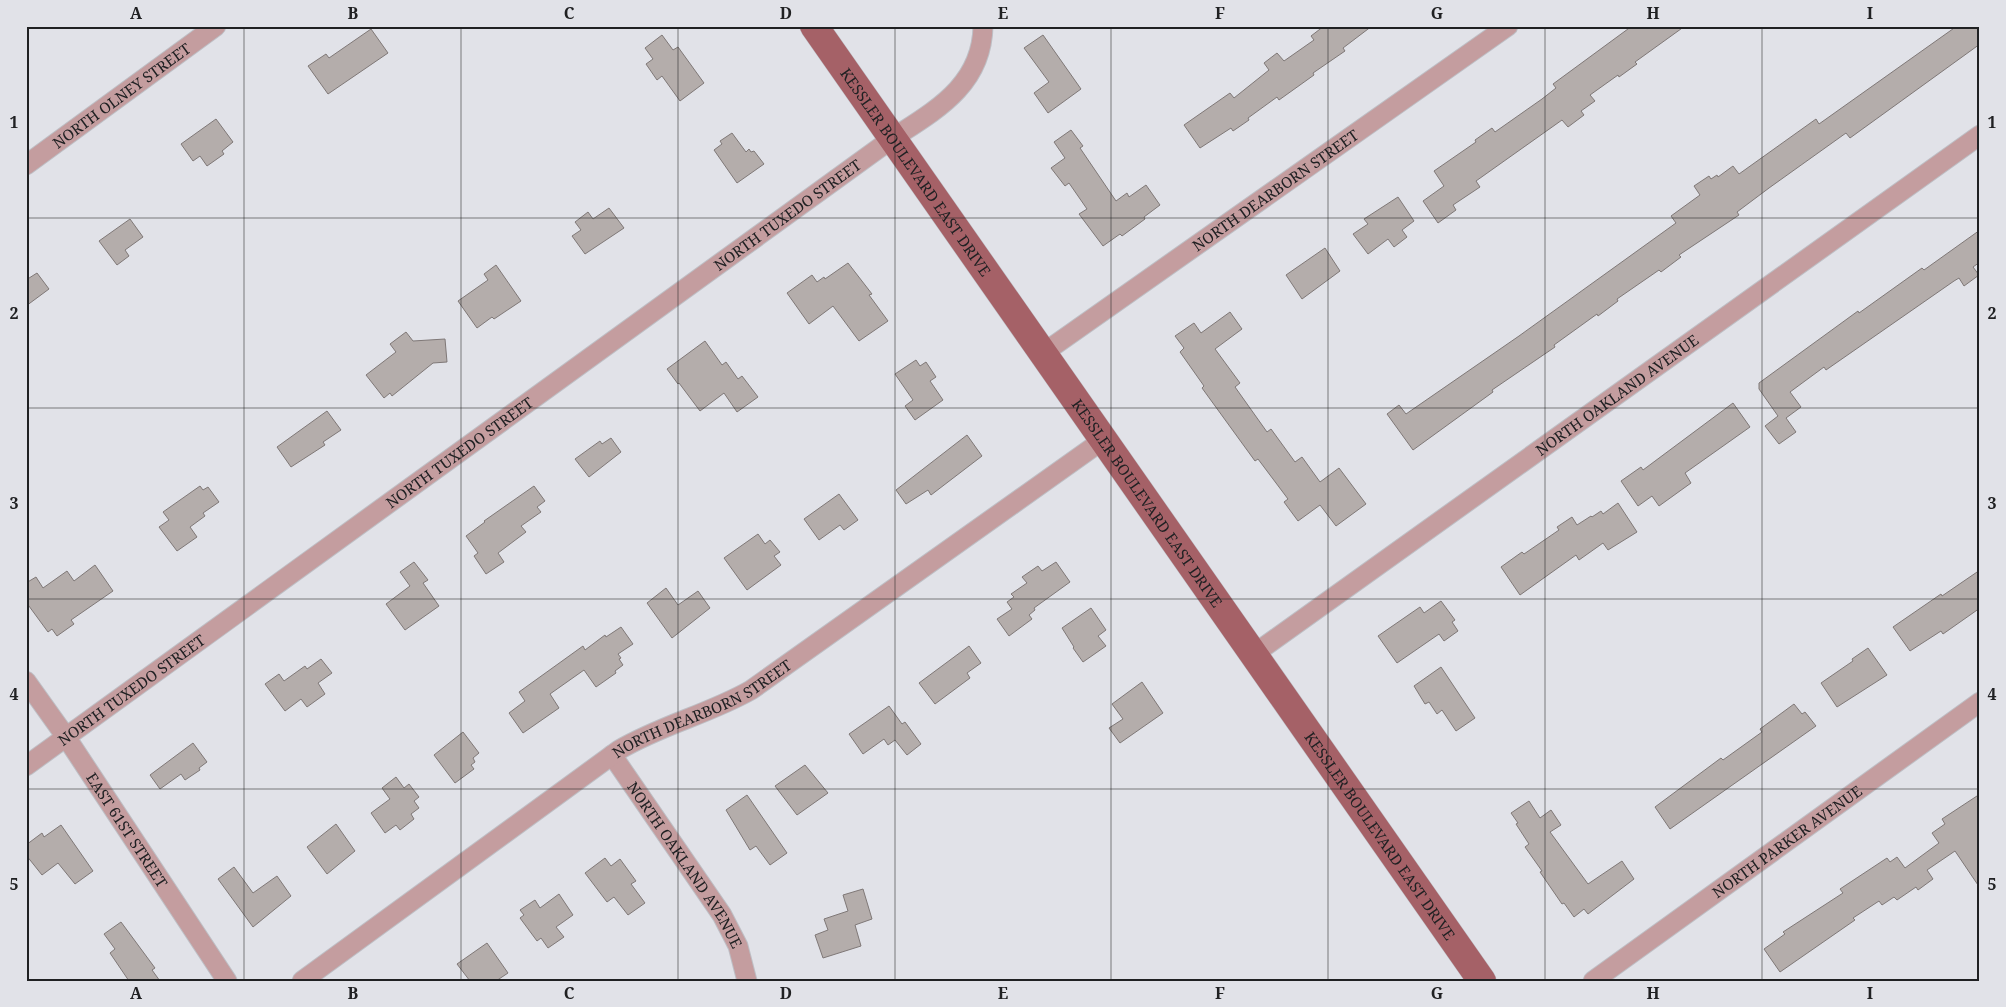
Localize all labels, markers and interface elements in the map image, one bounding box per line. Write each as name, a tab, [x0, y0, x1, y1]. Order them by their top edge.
text: A	[130, 2, 143, 24]
text: B	[348, 2, 359, 24]
text: C	[564, 2, 575, 24]
text: D	[780, 2, 792, 24]
text: E	[998, 2, 1008, 24]
text: F	[1215, 2, 1225, 24]
text: G	[1431, 2, 1443, 24]
text: H	[1646, 2, 1660, 24]
text: I	[1867, 2, 1873, 24]
street label: NORTH OLNEY STREET	[48, 38, 194, 152]
street label: KESSLER BOULEVARD EAST DRIVE	[836, 64, 996, 280]
text: 1	[9, 111, 19, 133]
text: 1	[1987, 111, 1997, 133]
street label: NORTH DEARBORN STREET	[1188, 125, 1362, 255]
street label: NORTH TUXEDO STREET	[710, 155, 865, 275]
text: 2	[9, 302, 19, 324]
text: 2	[1987, 302, 1997, 324]
street label: NORTH OAKLAND AVENUE	[1531, 330, 1702, 460]
street label: NORTH TUXEDO STREET	[382, 392, 537, 512]
street label: KESSLER BOULEVARD EAST DRIVE	[1068, 395, 1227, 611]
text: 3	[9, 492, 19, 514]
text: 3	[1987, 492, 1997, 514]
street label: NORTH TUXEDO STREET	[54, 630, 209, 750]
street label: NORTH DEARBORN STREET	[608, 655, 795, 762]
text: 4	[9, 683, 19, 705]
text: 4	[1987, 683, 1997, 705]
street label: KESSLER BOULEVARD EAST DRIVE	[1301, 728, 1460, 944]
street label: EAST 61ST STREET	[82, 769, 172, 891]
street label: NORTH OAKLAND AVENUE	[623, 777, 747, 951]
street label: NORTH PARKER AVENUE	[1708, 780, 1866, 902]
text: 5	[9, 873, 19, 895]
text: 5	[1987, 873, 1997, 895]
text: A	[130, 982, 143, 1004]
text: B	[348, 982, 359, 1004]
text: C	[564, 982, 575, 1004]
text: D	[780, 982, 792, 1004]
text: E	[998, 982, 1008, 1004]
text: F	[1215, 982, 1225, 1004]
text: G	[1431, 982, 1443, 1004]
text: H	[1646, 982, 1660, 1004]
text: I	[1867, 982, 1873, 1004]

